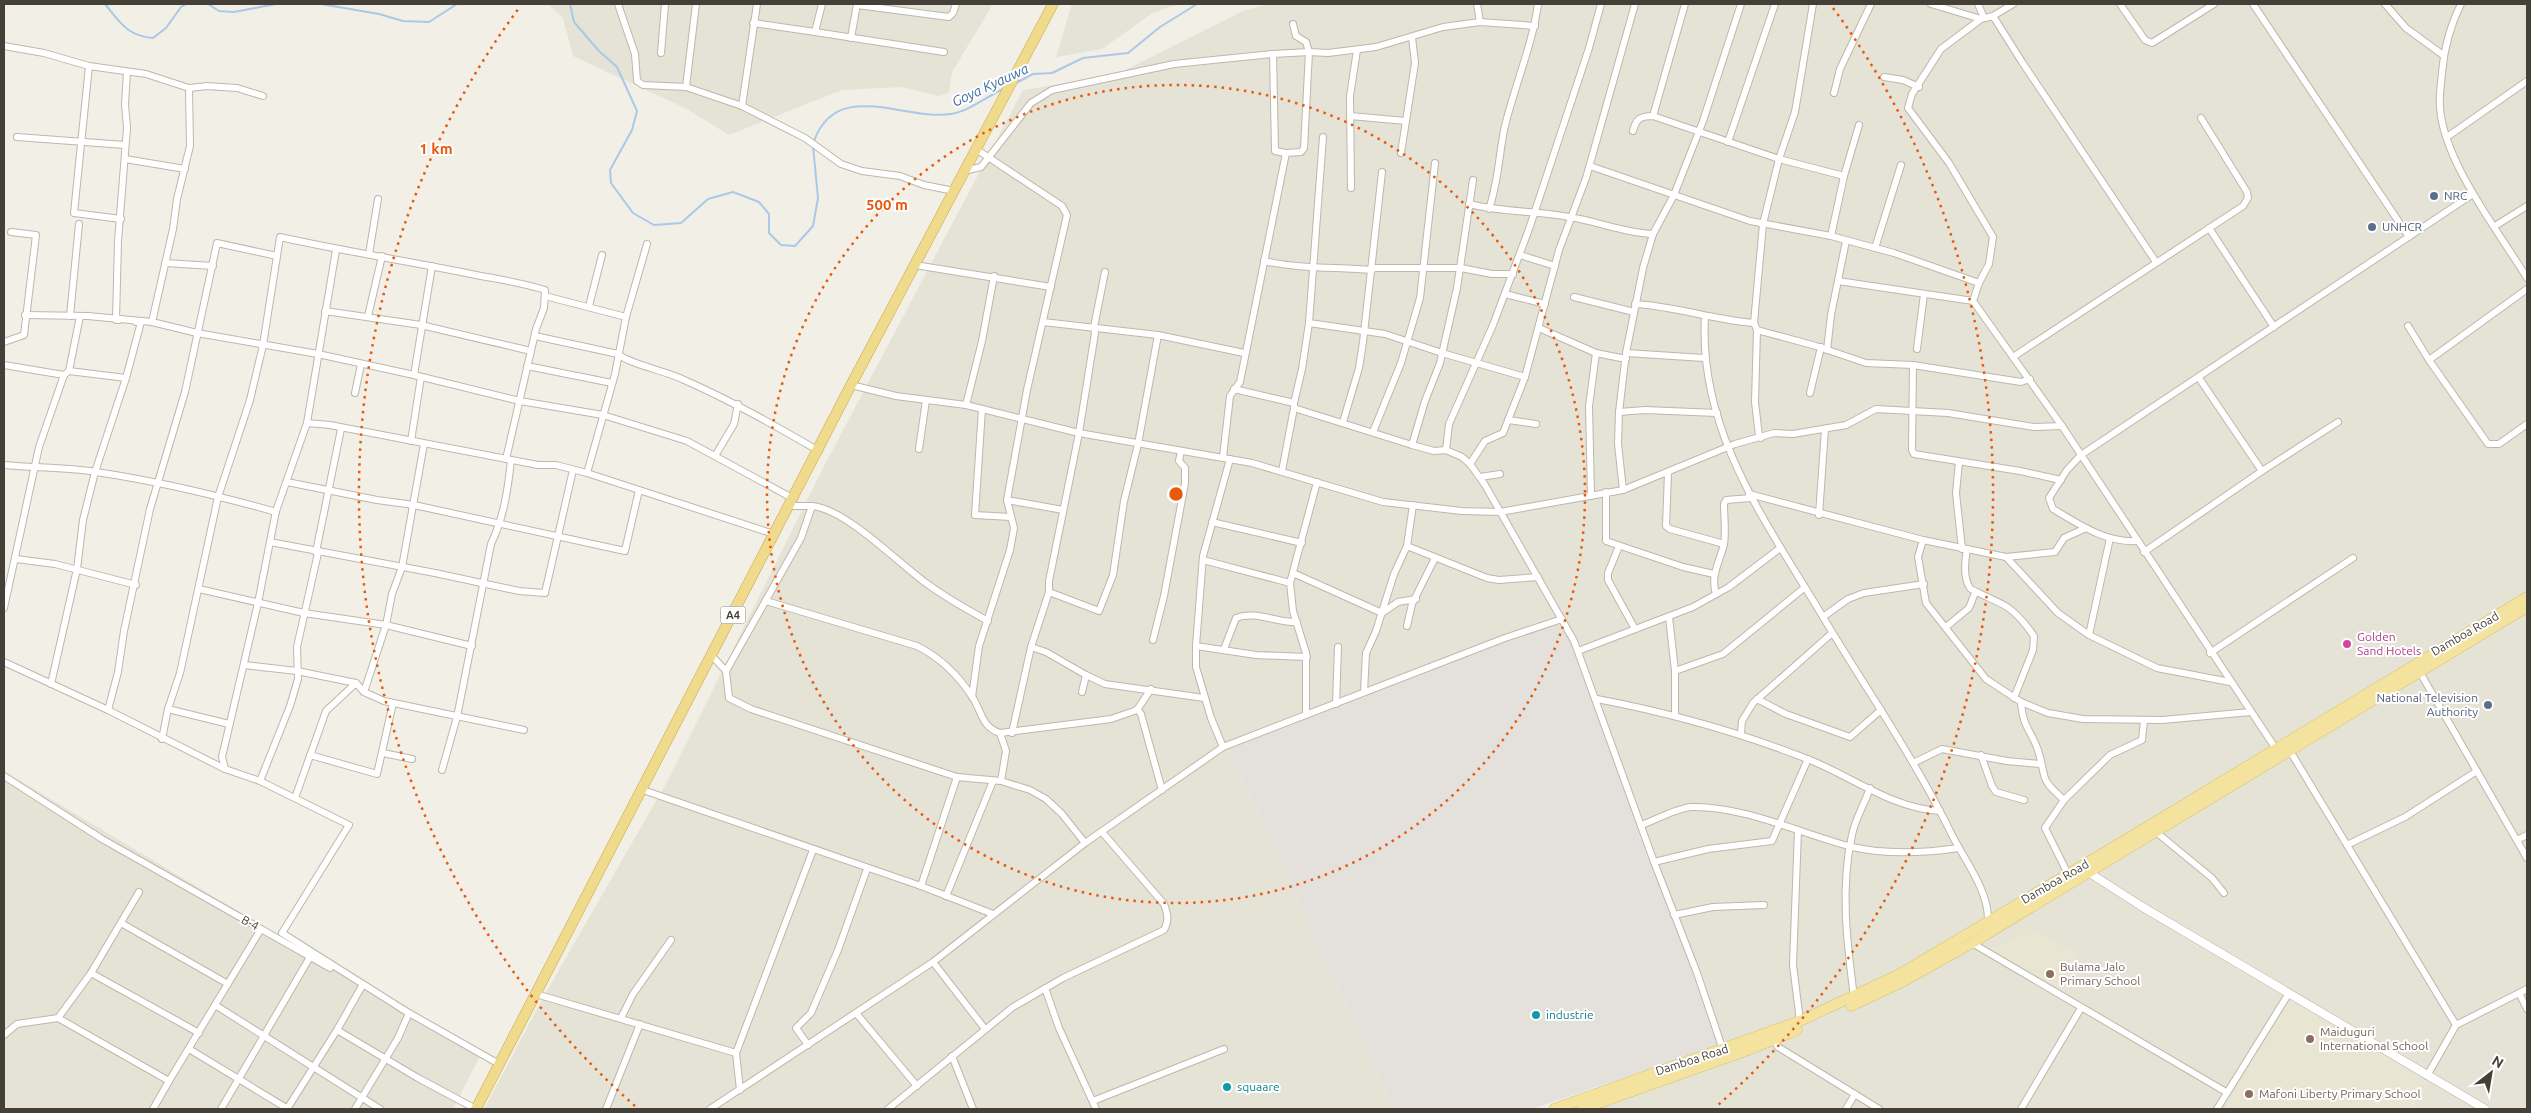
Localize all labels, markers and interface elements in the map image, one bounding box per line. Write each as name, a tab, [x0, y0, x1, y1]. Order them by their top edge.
water label: Goya Kyauwa	[949, 60, 1031, 110]
text: 1 km	[419, 140, 453, 157]
place label: NRC	[2444, 189, 2468, 202]
marker: NRC	[2428, 190, 2440, 202]
text: 500 m	[866, 196, 908, 213]
place label: UNHCR	[2382, 220, 2422, 233]
marker: UNHCR	[2366, 221, 2378, 233]
centre of rings	[1167, 485, 1185, 503]
road number: A4	[720, 606, 746, 624]
street label: Damboa Road	[2429, 609, 2501, 658]
place label: Golden Sand Hotels	[2357, 630, 2421, 657]
marker: Golden Sand Hotels	[2341, 638, 2353, 650]
place label: National Television Authority	[2376, 691, 2478, 718]
marker: National Television Authority	[2482, 699, 2494, 711]
street label: Damboa Road	[2019, 857, 2091, 906]
street label: B-4	[239, 913, 261, 933]
place label: Bulama Jalo Primary School	[2060, 960, 2140, 987]
marker: Bulama Jalo Primary School	[2044, 968, 2056, 980]
place label: industrie	[1546, 1008, 1594, 1021]
marker: industrie	[1530, 1009, 1542, 1021]
place label: Maiduguri International School	[2320, 1025, 2428, 1052]
marker: Maiduguri International School	[2304, 1033, 2316, 1045]
street label: Damboa Road	[1654, 1042, 1730, 1077]
north arrow	[2466, 1048, 2516, 1098]
text: N	[2489, 1052, 2506, 1071]
place label: squaare	[1237, 1080, 1280, 1093]
marker: squaare	[1221, 1081, 1233, 1093]
place label: Mafoni Liberty Primary School	[2259, 1087, 2421, 1100]
marker: Mafoni Liberty Primary School	[2243, 1088, 2255, 1100]

